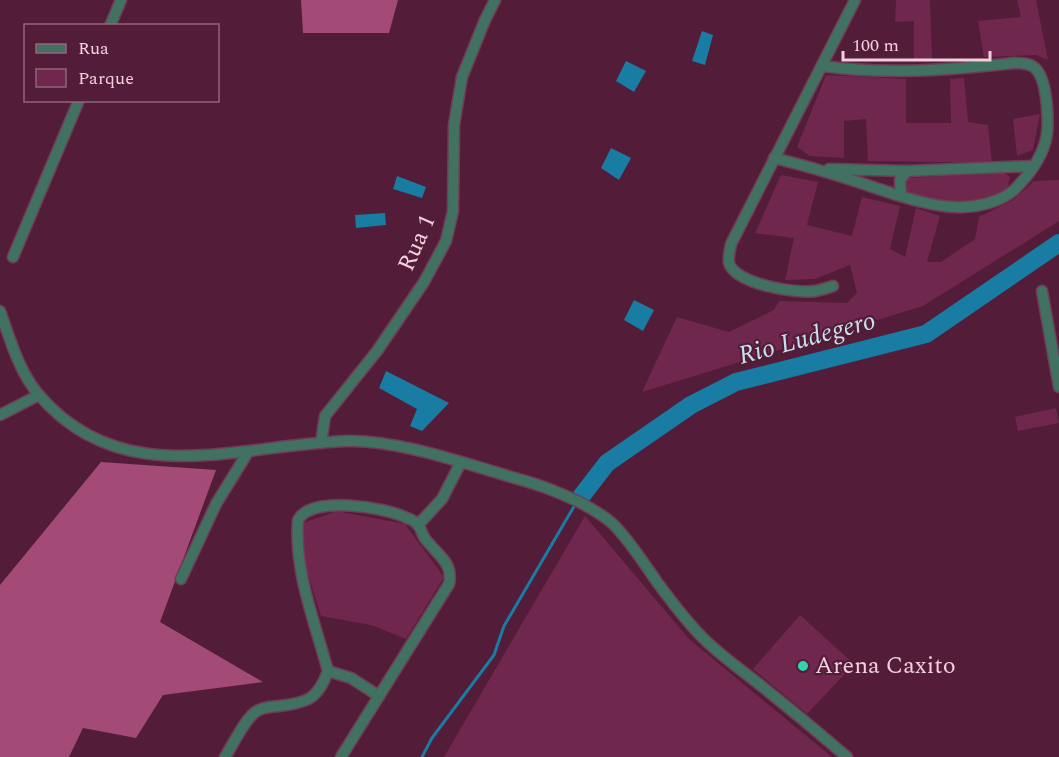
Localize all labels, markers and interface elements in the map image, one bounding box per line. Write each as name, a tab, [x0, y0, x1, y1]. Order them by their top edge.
legend	[24, 24, 219, 102]
scale bar	[843, 24, 990, 62]
text: 100 m	[852, 32, 899, 59]
text: Rua	[78, 35, 109, 62]
text: Parque	[78, 65, 134, 92]
street label: Rua 1	[389, 209, 445, 277]
water label: Rio Ludegero	[734, 300, 880, 376]
place label: Arena Caxito	[815, 648, 956, 684]
marker: Arena Caxito	[796, 659, 810, 673]

